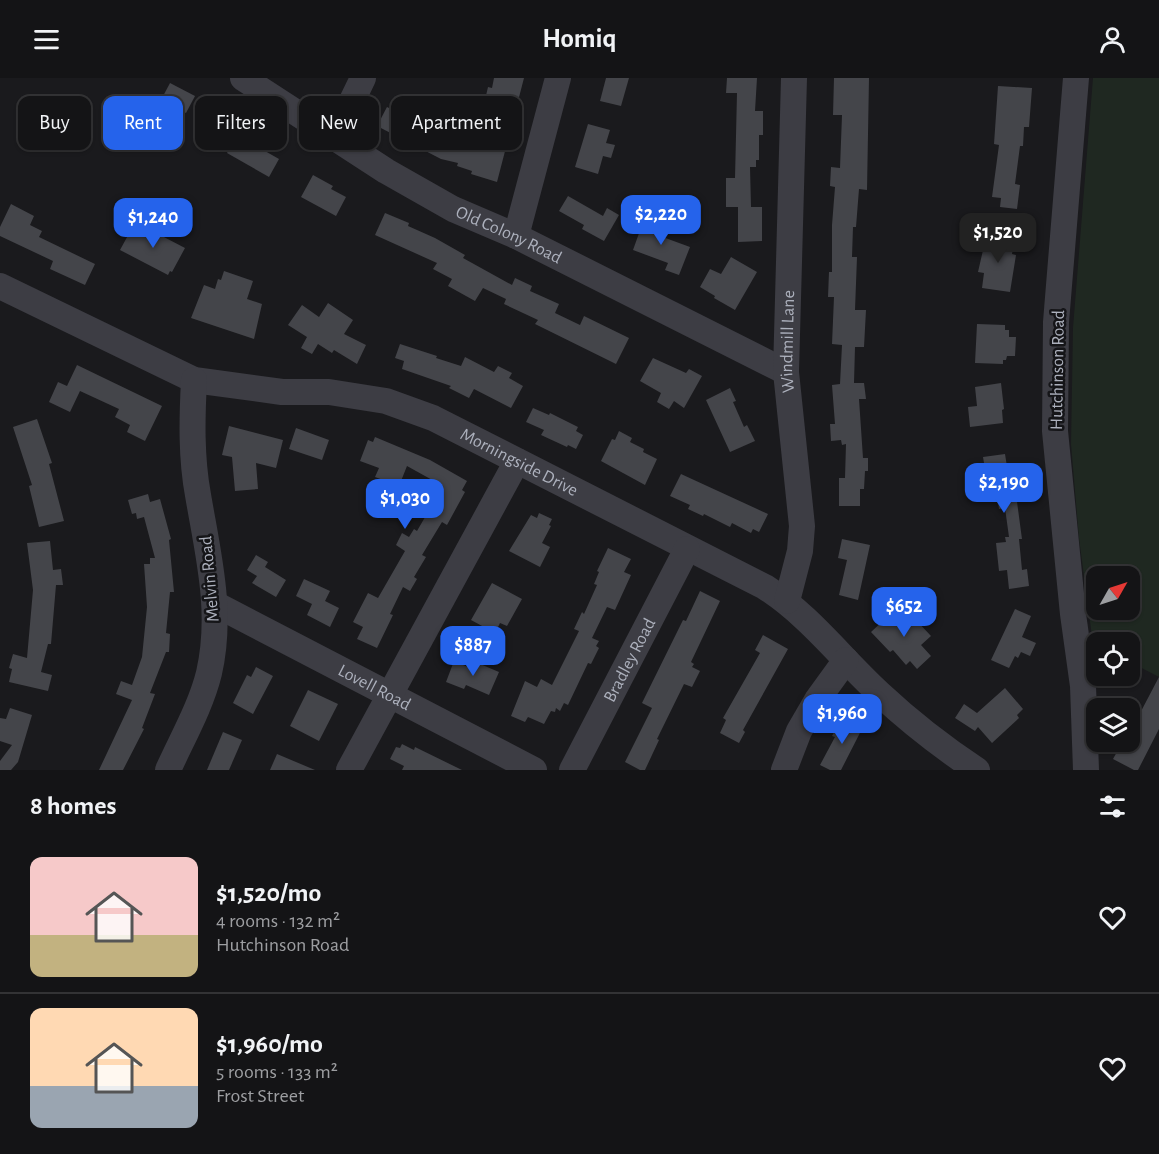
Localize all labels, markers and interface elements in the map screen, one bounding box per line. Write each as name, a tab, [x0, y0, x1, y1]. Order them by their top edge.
icon: menu	[30, 23, 63, 56]
icon: person	[1096, 23, 1129, 56]
text: Homiq	[542, 25, 617, 52]
chip: Buy	[18, 96, 91, 150]
chip: Rent	[103, 96, 183, 150]
chip: Filters	[195, 96, 287, 150]
chip: New	[299, 96, 379, 150]
chip: Apartment	[391, 96, 522, 150]
pin: $2,220	[612, 195, 710, 246]
pin: $1,240	[104, 198, 202, 249]
street label: Old Colony Road	[453, 203, 564, 267]
text: $2,220	[635, 204, 687, 224]
text: $1,240	[128, 207, 178, 227]
pin: $1,520	[949, 213, 1047, 264]
text: $1,520	[973, 222, 1023, 242]
street label: Windmill Lane	[778, 290, 798, 394]
street label: Hutchinson Road	[1048, 310, 1068, 430]
street label: Morningside Drive	[457, 426, 581, 500]
pin: $2,190	[955, 463, 1053, 514]
text: $2,190	[979, 472, 1029, 492]
pin: $1,030	[356, 479, 454, 530]
text: $1,030	[380, 488, 430, 508]
street label: Melvin Road	[197, 535, 223, 623]
north arrow	[1086, 566, 1140, 620]
map controls	[1086, 566, 1140, 752]
pin: $652	[868, 587, 940, 638]
text: $652	[886, 596, 922, 616]
street label: Bradley Road	[601, 615, 659, 705]
pin: $887	[437, 626, 509, 677]
button: locate	[1086, 632, 1140, 686]
text: $887	[454, 635, 492, 655]
street label: Lovell Road	[335, 662, 414, 714]
pin: $1,960	[793, 694, 891, 745]
button: layers	[1086, 698, 1140, 752]
text: $1,960	[817, 703, 867, 723]
icon: filters	[1096, 790, 1129, 823]
text: 8 homes	[30, 793, 117, 819]
text: $1,520/mo	[216, 880, 321, 906]
icon: home	[78, 881, 150, 953]
icon: heart	[1096, 901, 1129, 934]
text: 4 rooms · 132 m²	[216, 911, 340, 931]
text: Hutchinson Road	[216, 935, 349, 955]
text: $1,960/mo	[216, 1031, 323, 1057]
icon: home	[78, 1032, 150, 1104]
icon: heart	[1096, 1052, 1129, 1085]
text: 5 rooms · 133 m²	[216, 1062, 338, 1082]
text: Frost Street	[216, 1086, 304, 1106]

